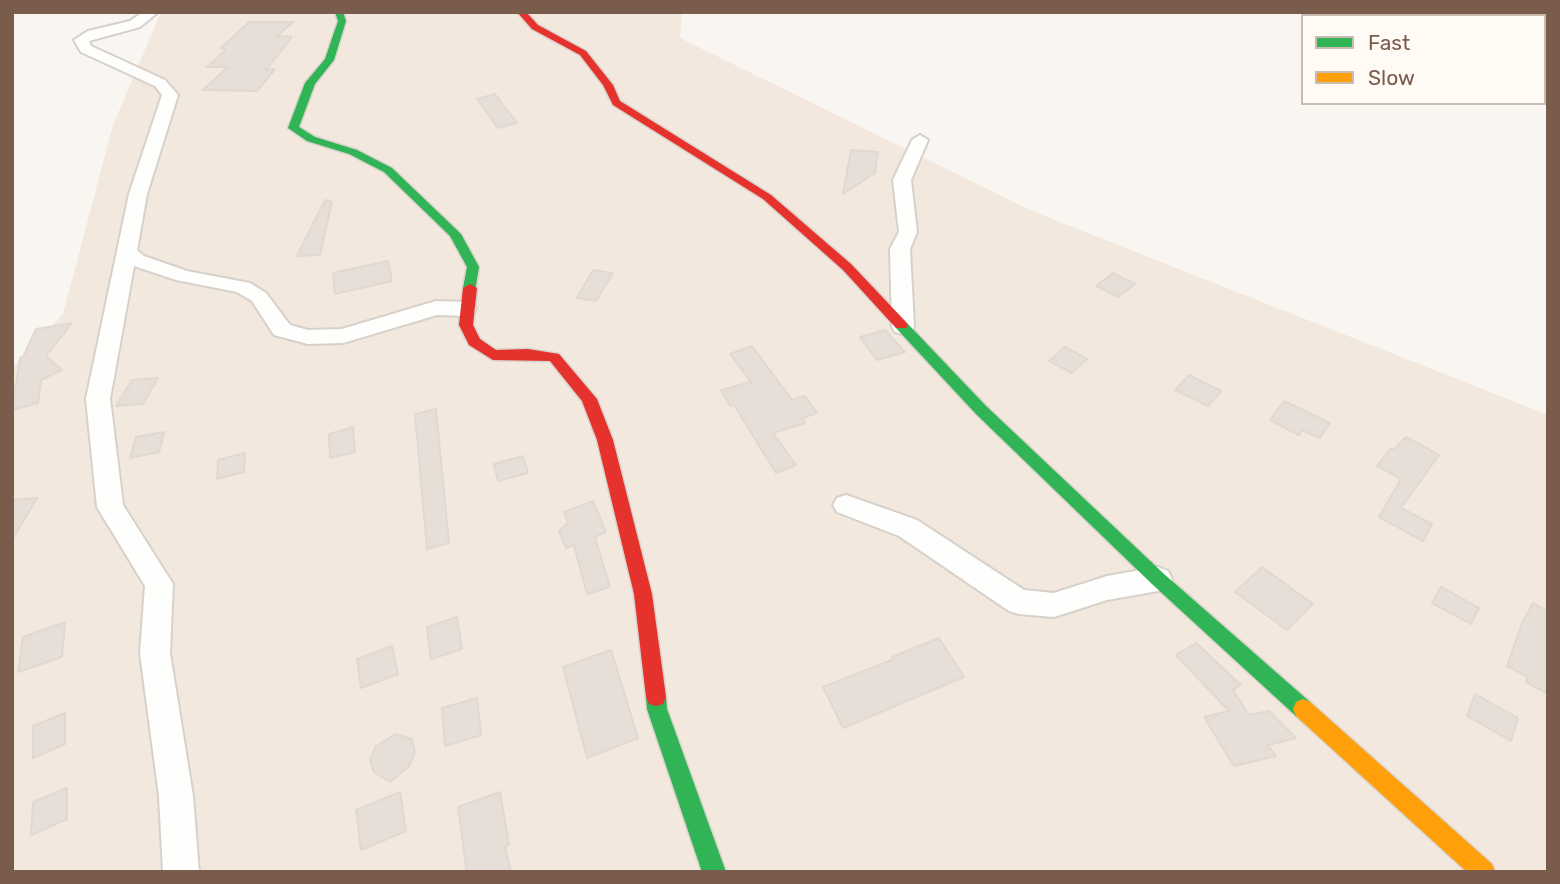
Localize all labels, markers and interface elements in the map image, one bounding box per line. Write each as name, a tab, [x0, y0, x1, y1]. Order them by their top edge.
legend	[1301, 14, 1546, 105]
text: Fast	[1368, 30, 1410, 55]
text: Slow	[1368, 65, 1415, 90]

